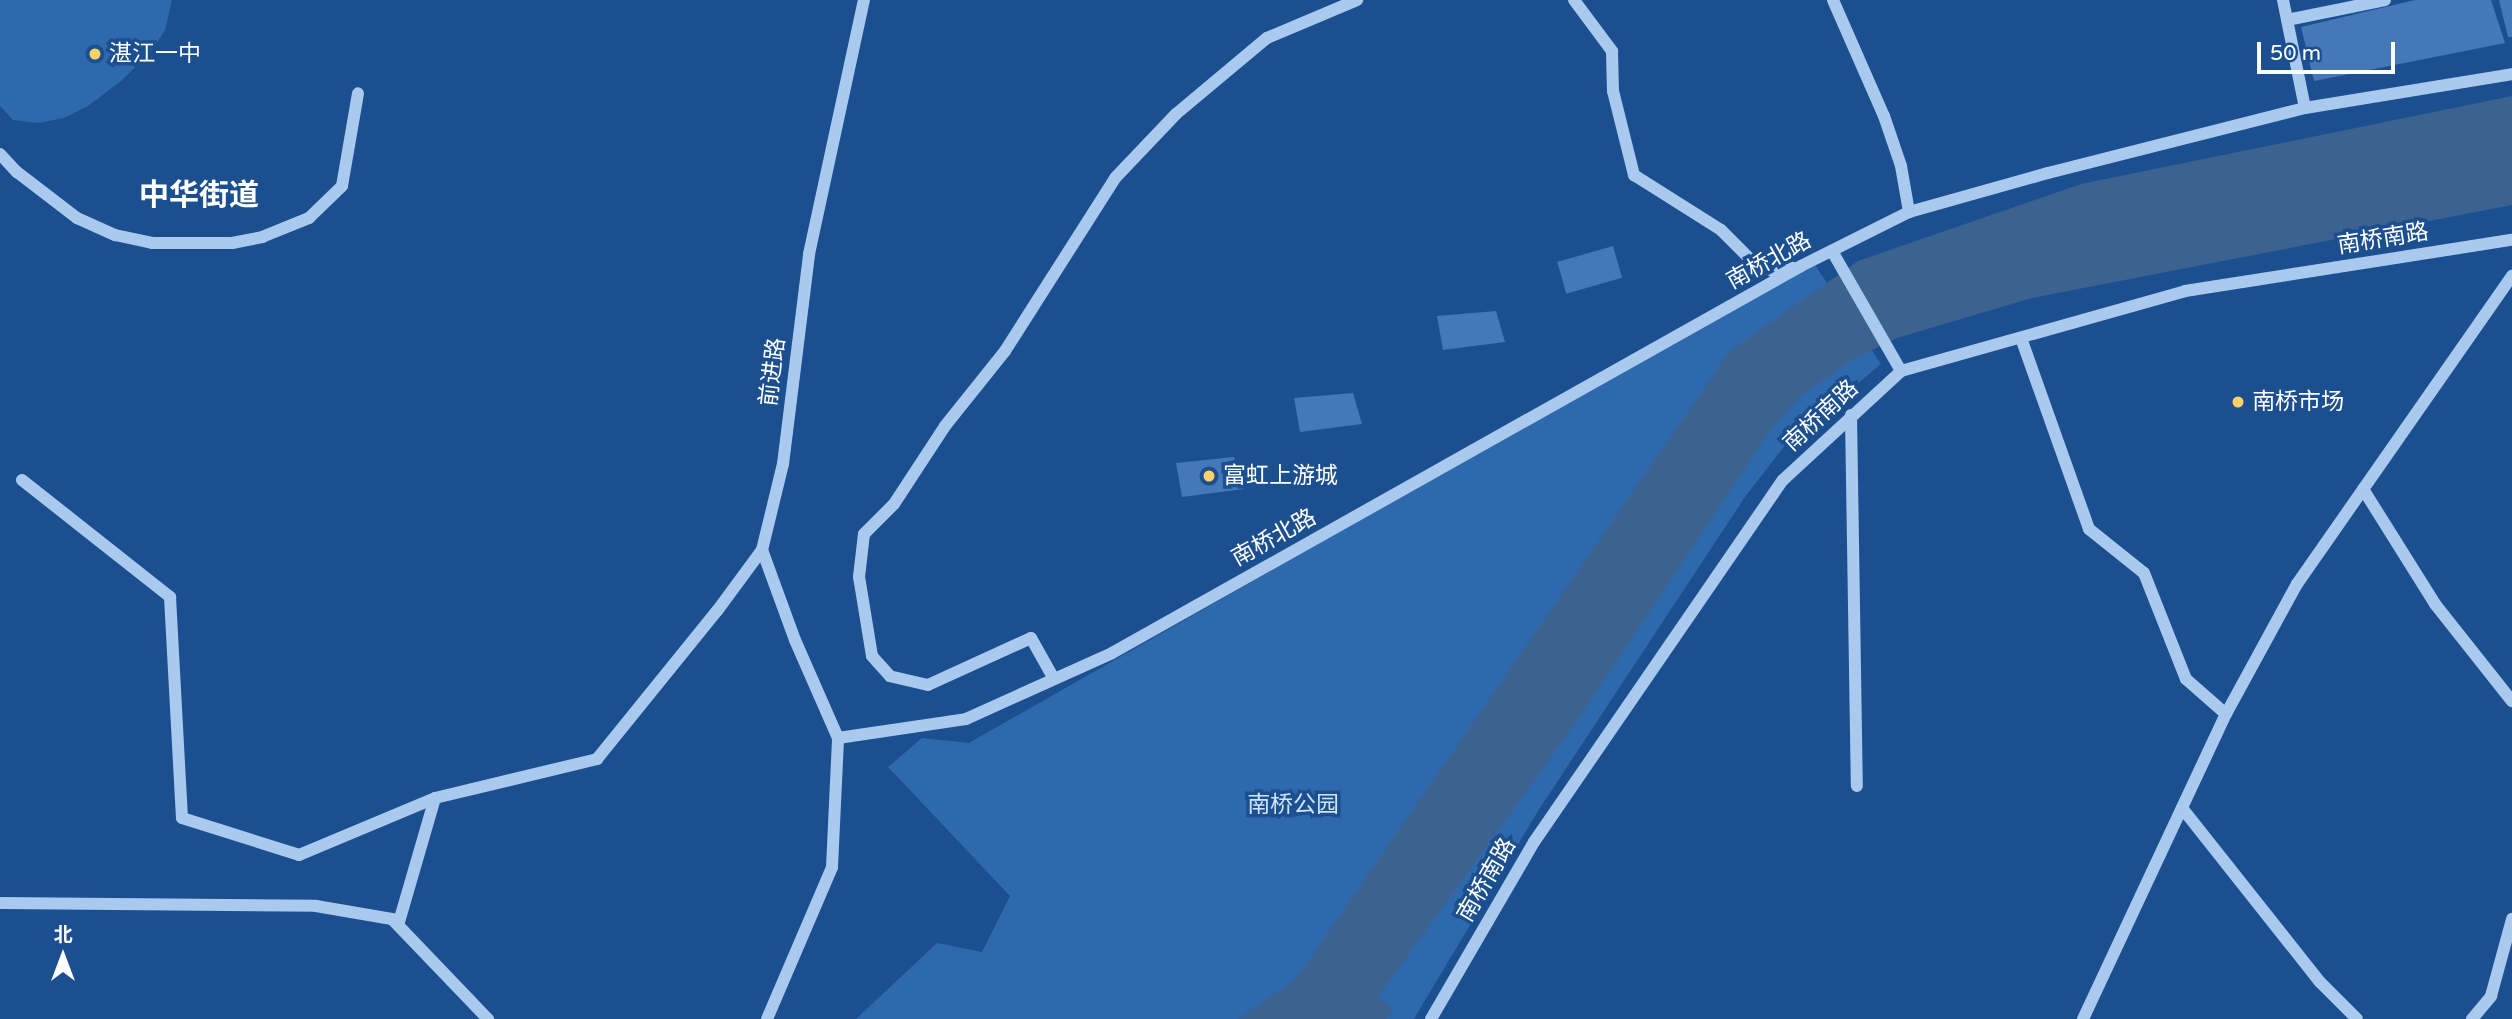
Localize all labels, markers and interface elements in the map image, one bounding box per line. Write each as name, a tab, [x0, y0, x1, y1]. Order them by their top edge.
scale bar	[2260, 28, 2398, 72]
place label: 湛江一中	[109, 40, 201, 68]
text: 50 m	[2270, 41, 2321, 66]
marker: 湛江一中	[87, 46, 103, 62]
district label: 中华街道	[139, 178, 259, 214]
street label: 南桥南路	[2335, 218, 2431, 260]
street label: 南桥北路	[1722, 227, 1816, 295]
street label: 前进路	[755, 336, 791, 408]
street label: 南桥南路	[1778, 375, 1864, 457]
place label: 南桥市场	[2252, 388, 2344, 416]
marker: 南桥市场	[2230, 394, 2246, 410]
place label: 富虹上游城	[1223, 462, 1338, 490]
marker: 富虹上游城	[1201, 468, 1217, 484]
street label: 南桥北路	[1227, 504, 1321, 572]
park label: 南桥公园	[1247, 791, 1339, 819]
street label: 南桥南路	[1452, 833, 1522, 927]
north arrow	[28, 921, 98, 991]
text: 北	[53, 924, 73, 946]

